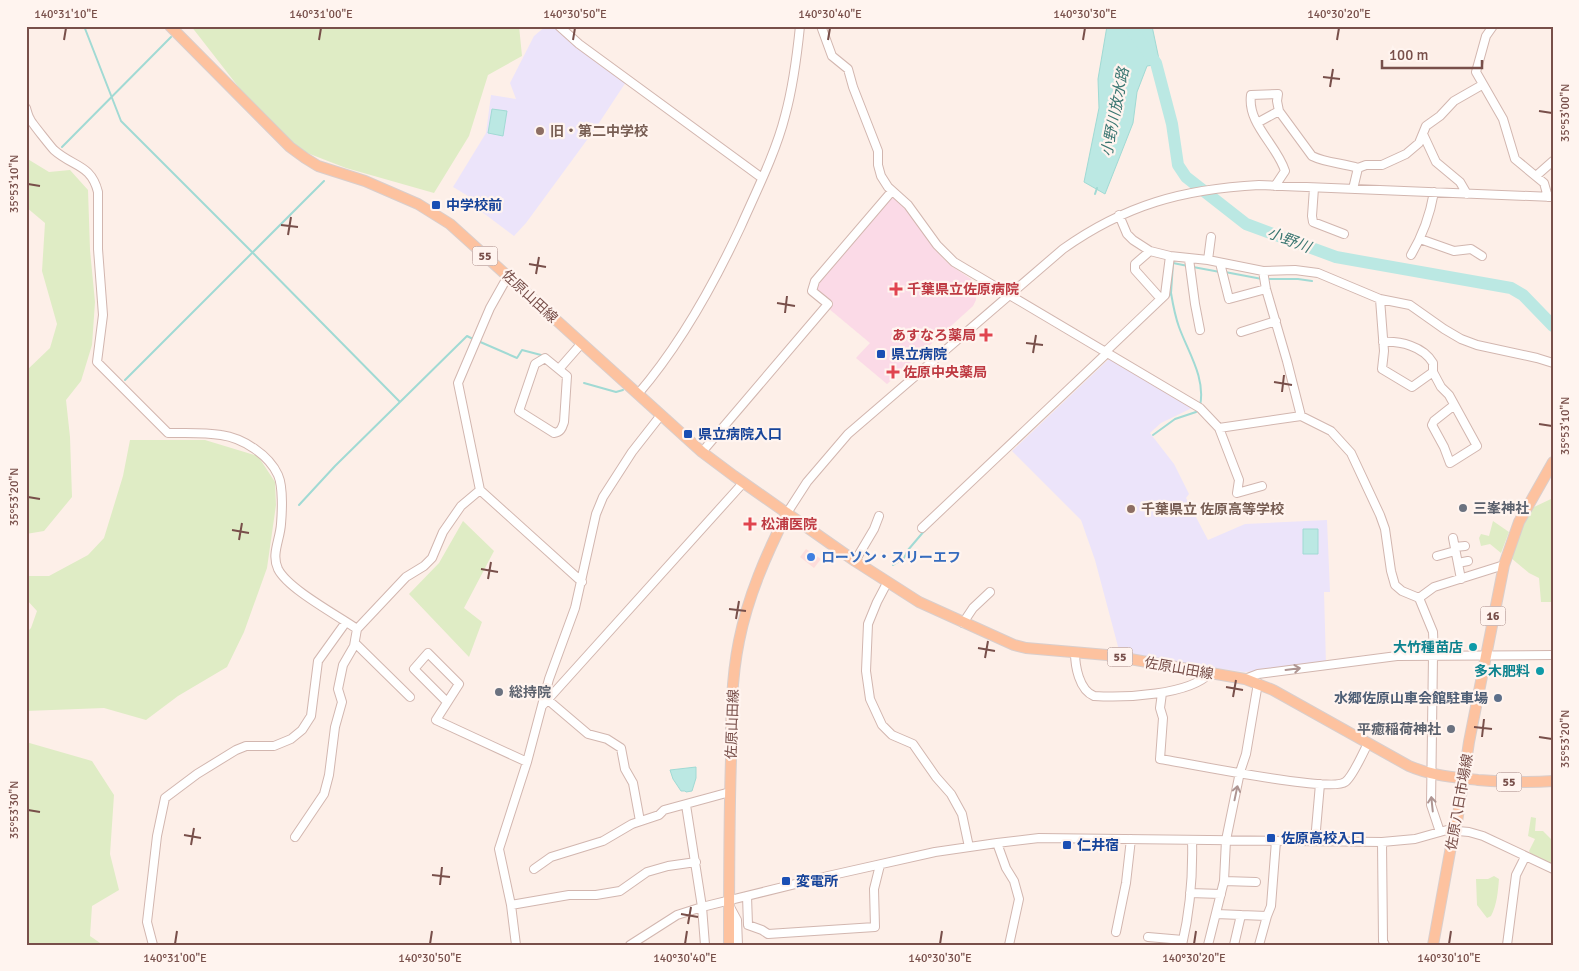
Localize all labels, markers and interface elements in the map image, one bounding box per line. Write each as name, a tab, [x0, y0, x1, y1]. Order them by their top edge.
text: 140°31'10"E	[34, 7, 98, 22]
text: 140°31'00"E	[289, 7, 353, 22]
text: 140°30'50"E	[543, 7, 607, 22]
text: 140°30'40"E	[798, 7, 862, 22]
text: 140°30'30"E	[1053, 7, 1117, 22]
text: 140°30'20"E	[1307, 7, 1371, 22]
scale bar	[1382, 38, 1482, 70]
text: 100 m	[1389, 46, 1429, 64]
water label: 小野川放水路	[1098, 64, 1133, 158]
text: 35°53'00"N	[1558, 84, 1573, 142]
place label: 旧・第二中学校	[550, 123, 648, 140]
marker: 旧・第二中学校	[534, 125, 546, 137]
text: 35°53'10"N	[7, 155, 22, 213]
place label: 中学校前	[446, 197, 502, 214]
marker: 中学校前	[430, 199, 442, 211]
water label: 小野川	[1265, 224, 1315, 257]
road number: 55	[472, 247, 498, 266]
street label: 佐原山田線	[498, 266, 561, 326]
place label: 千葉県立佐原病院	[907, 281, 1019, 298]
marker: 千葉県立佐原病院	[889, 282, 903, 296]
place label: あすなろ薬局	[892, 327, 976, 344]
marker: あすなろ薬局	[980, 329, 992, 341]
place label: 県立病院	[891, 346, 947, 363]
marker: 県立病院	[875, 348, 887, 360]
place label: 佐原中央薬局	[903, 364, 987, 381]
marker: 佐原中央薬局	[887, 366, 899, 378]
text: 35°53'10"N	[1558, 397, 1573, 455]
place label: 県立病院入口	[698, 426, 782, 443]
marker: 県立病院入口	[682, 428, 694, 440]
text: 35°53'20"N	[7, 468, 22, 526]
place label: 三峯神社	[1473, 500, 1529, 517]
place label: 千葉県立 佐原高等学校	[1141, 501, 1284, 518]
marker: 三峯神社	[1457, 502, 1469, 514]
marker: 千葉県立 佐原高等学校	[1125, 503, 1137, 515]
place label: 松浦医院	[761, 516, 817, 533]
marker: 松浦医院	[743, 517, 757, 531]
place label: ローソン・スリーエフ	[821, 549, 961, 566]
marker: ローソン・スリーエフ	[805, 551, 817, 563]
road number: 16	[1480, 606, 1506, 626]
place label: 大竹種苗店	[1393, 639, 1463, 656]
marker: 大竹種苗店	[1467, 641, 1479, 653]
road number: 55	[1108, 648, 1132, 666]
street label: 佐原山田線	[1143, 654, 1215, 683]
place label: 多木肥料	[1474, 663, 1530, 680]
one-way arrow	[1284, 664, 1300, 674]
marker: 多木肥料	[1534, 665, 1546, 677]
place label: 総持院	[509, 684, 551, 701]
marker: 総持院	[493, 686, 505, 698]
street label: 佐原山田線	[723, 689, 742, 759]
place label: 水郷佐原山車会館駐車場	[1334, 690, 1488, 707]
marker: 水郷佐原山車会館駐車場	[1492, 692, 1504, 704]
text: 35°53'20"N	[1558, 710, 1573, 768]
place label: 平癒稲荷神社	[1357, 721, 1441, 738]
marker: 平癒稲荷神社	[1445, 723, 1457, 735]
street label: 佐原八日市場線	[1443, 752, 1476, 852]
road number: 55	[1496, 772, 1522, 792]
text: 35°53'30"N	[7, 781, 22, 839]
one-way arrow	[1231, 785, 1241, 801]
one-way arrow	[1427, 797, 1437, 813]
place label: 佐原高校入口	[1281, 830, 1365, 847]
marker: 佐原高校入口	[1265, 832, 1277, 844]
place label: 仁井宿	[1077, 837, 1119, 854]
marker: 仁井宿	[1061, 839, 1073, 851]
place label: 変電所	[796, 873, 838, 890]
marker: 変電所	[780, 875, 792, 887]
text: 140°31'00"E	[143, 951, 207, 966]
text: 140°30'50"E	[398, 951, 462, 966]
text: 140°30'40"E	[653, 951, 717, 966]
text: 140°30'30"E	[908, 951, 972, 966]
text: 140°30'20"E	[1162, 951, 1226, 966]
text: 140°30'10"E	[1417, 951, 1481, 966]

